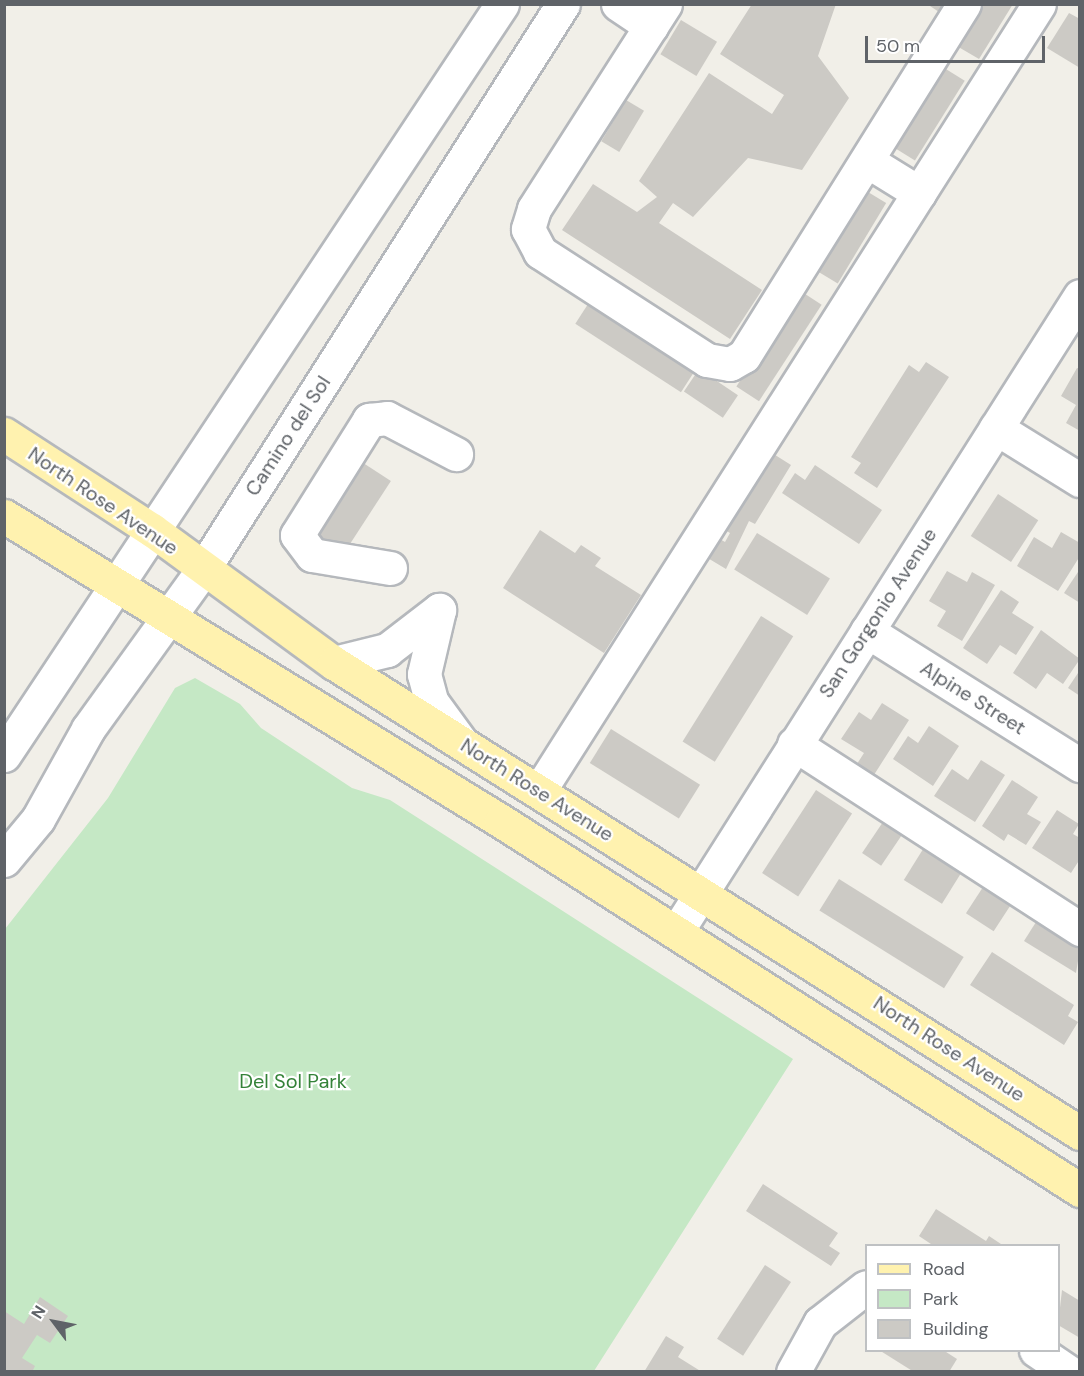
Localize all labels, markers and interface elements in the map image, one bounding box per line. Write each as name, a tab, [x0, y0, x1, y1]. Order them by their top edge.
scale bar	[868, 24, 1048, 62]
text: 50 m	[876, 34, 920, 58]
street label: Camino del Sol	[240, 372, 336, 500]
street label: North Rose Avenue	[24, 442, 182, 560]
street label: San Gorgonio Avenue	[814, 524, 942, 702]
street label: Alpine Street	[916, 656, 1030, 740]
street label: North Rose Avenue	[456, 733, 618, 847]
street label: North Rose Avenue	[869, 991, 1029, 1107]
park label: Del Sol Park	[239, 1069, 347, 1093]
legend	[865, 1244, 1060, 1352]
text: Road	[923, 1257, 965, 1281]
text: Park	[923, 1287, 959, 1311]
north arrow	[24, 1292, 84, 1352]
text: N	[26, 1302, 50, 1323]
text: Building	[923, 1317, 988, 1341]

